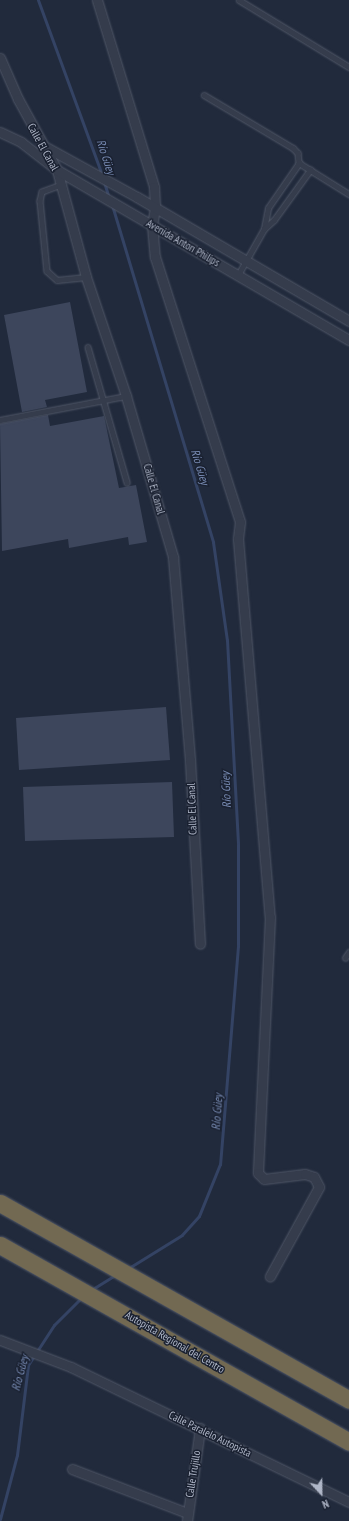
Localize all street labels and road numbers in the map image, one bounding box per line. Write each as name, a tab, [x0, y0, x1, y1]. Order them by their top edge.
street label: Calle El Canal	[25, 121, 61, 173]
street label: Avenida Anton Philips	[144, 217, 222, 269]
street label: Calle El Canal	[140, 462, 168, 516]
street label: Calle El Canal	[184, 783, 200, 835]
street label: Autopista Regional del Centro	[123, 1308, 227, 1376]
street label: Calle Paralelo Autopista	[166, 1408, 254, 1460]
street label: Calle Trujillo	[183, 1449, 203, 1499]

